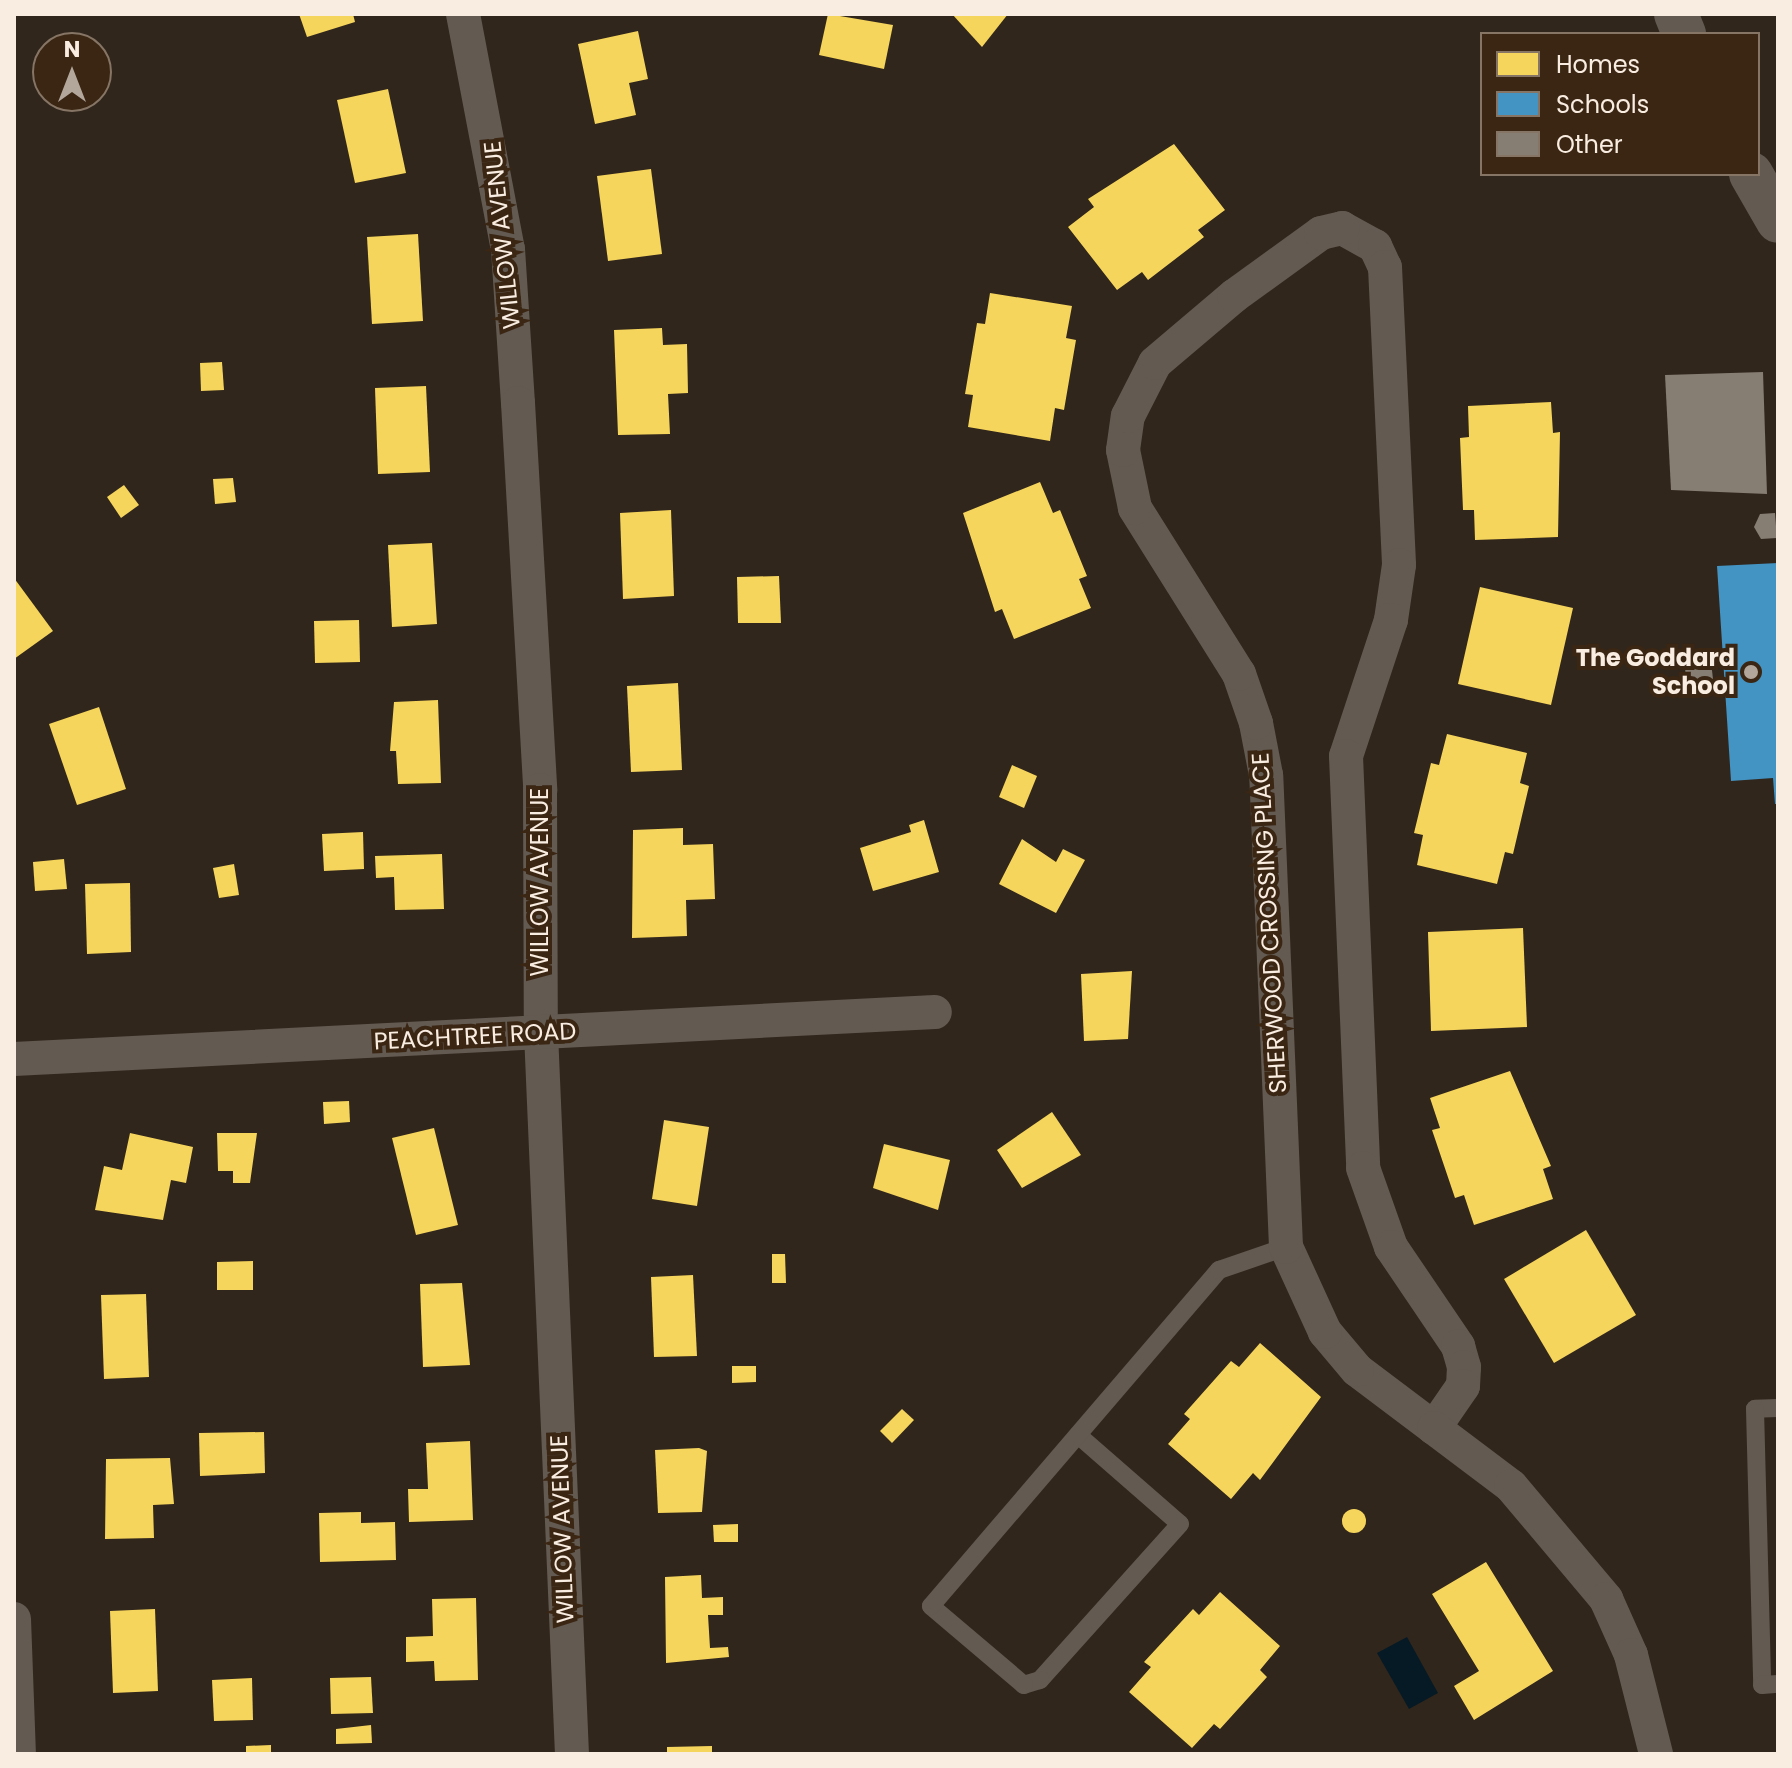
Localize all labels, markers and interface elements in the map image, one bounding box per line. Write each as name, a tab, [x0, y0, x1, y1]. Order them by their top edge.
north arrow	[32, 32, 112, 112]
legend	[1480, 32, 1760, 176]
text: N	[64, 34, 80, 65]
text: Homes	[1556, 48, 1640, 81]
text: Schools	[1556, 88, 1649, 121]
text: Other	[1556, 128, 1623, 161]
street label: WILLOW AVENUE	[478, 140, 526, 330]
place label: The Goddard School	[1576, 644, 1735, 700]
marker: The Goddard School	[1742, 663, 1760, 681]
street label: SHERWOOD CROSSING PLACE	[1246, 752, 1292, 1094]
street label: WILLOW AVENUE	[526, 788, 554, 976]
street label: PEACHTREE ROAD	[373, 1016, 577, 1056]
street label: WILLOW AVENUE	[544, 1434, 580, 1624]

